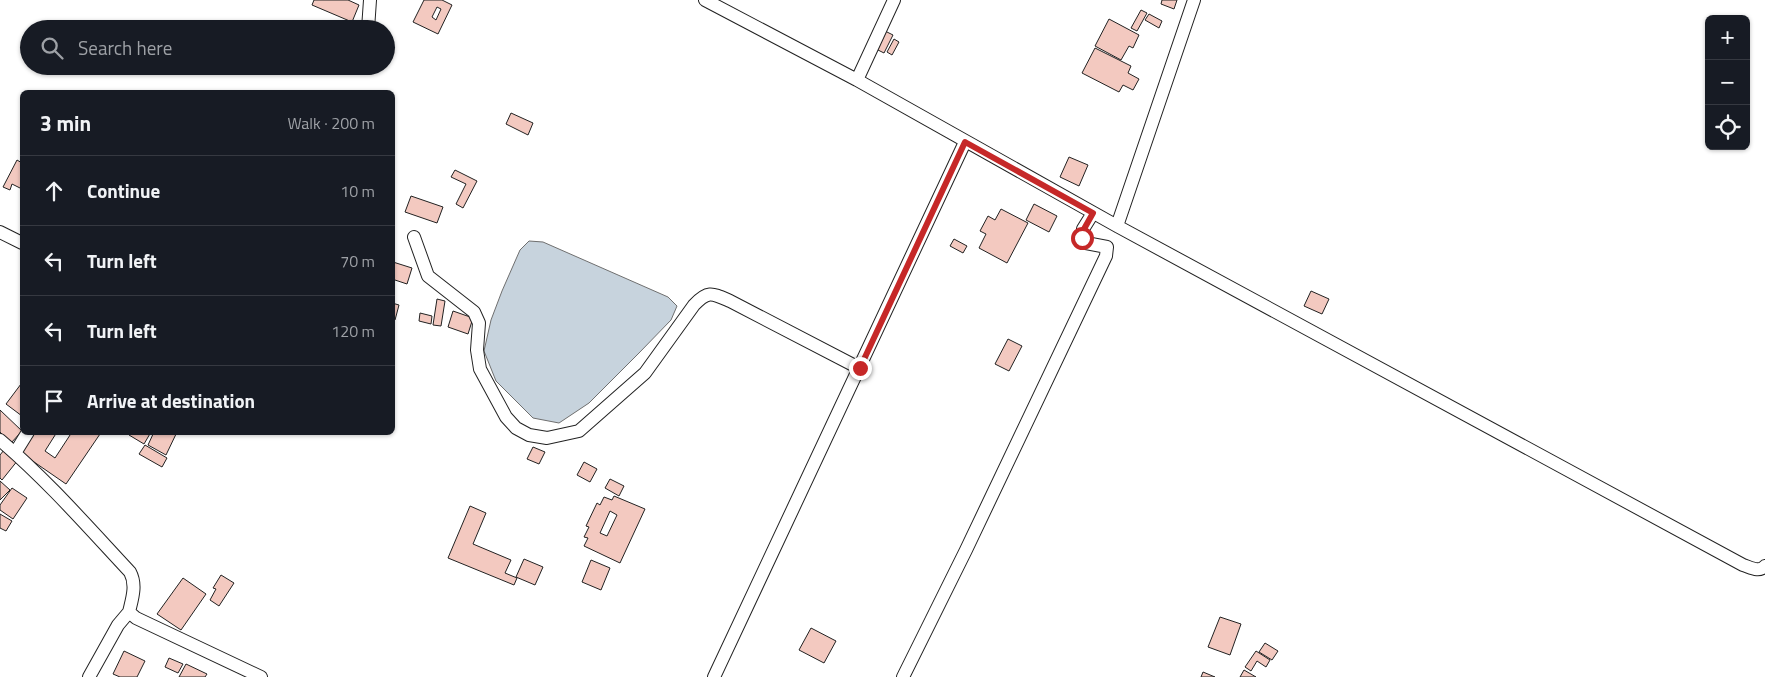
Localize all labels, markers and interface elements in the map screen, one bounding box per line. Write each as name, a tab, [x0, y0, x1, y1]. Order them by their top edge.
map controls	[1705, 15, 1750, 150]
button: +	[1705, 15, 1750, 60]
search box	[20, 20, 395, 75]
text: Search here	[78, 33, 172, 62]
icon: search	[38, 34, 66, 62]
button: −	[1705, 60, 1750, 105]
button: locate	[1705, 105, 1750, 150]
text: 3 min	[40, 107, 91, 139]
text: Walk · 200 m	[287, 111, 375, 135]
text: Continue	[87, 176, 160, 205]
icon: ahead	[40, 177, 68, 205]
text: 10 m	[340, 179, 375, 203]
route start	[1071, 227, 1094, 250]
text: Turn left	[87, 246, 157, 275]
icon: left	[40, 247, 68, 275]
text: 70 m	[340, 249, 375, 273]
text: Turn left	[87, 316, 157, 345]
icon: left	[40, 317, 68, 345]
text: 120 m	[331, 319, 375, 343]
route end	[849, 357, 872, 380]
text: Arrive at destination	[87, 386, 255, 415]
icon: arrive	[40, 387, 68, 415]

